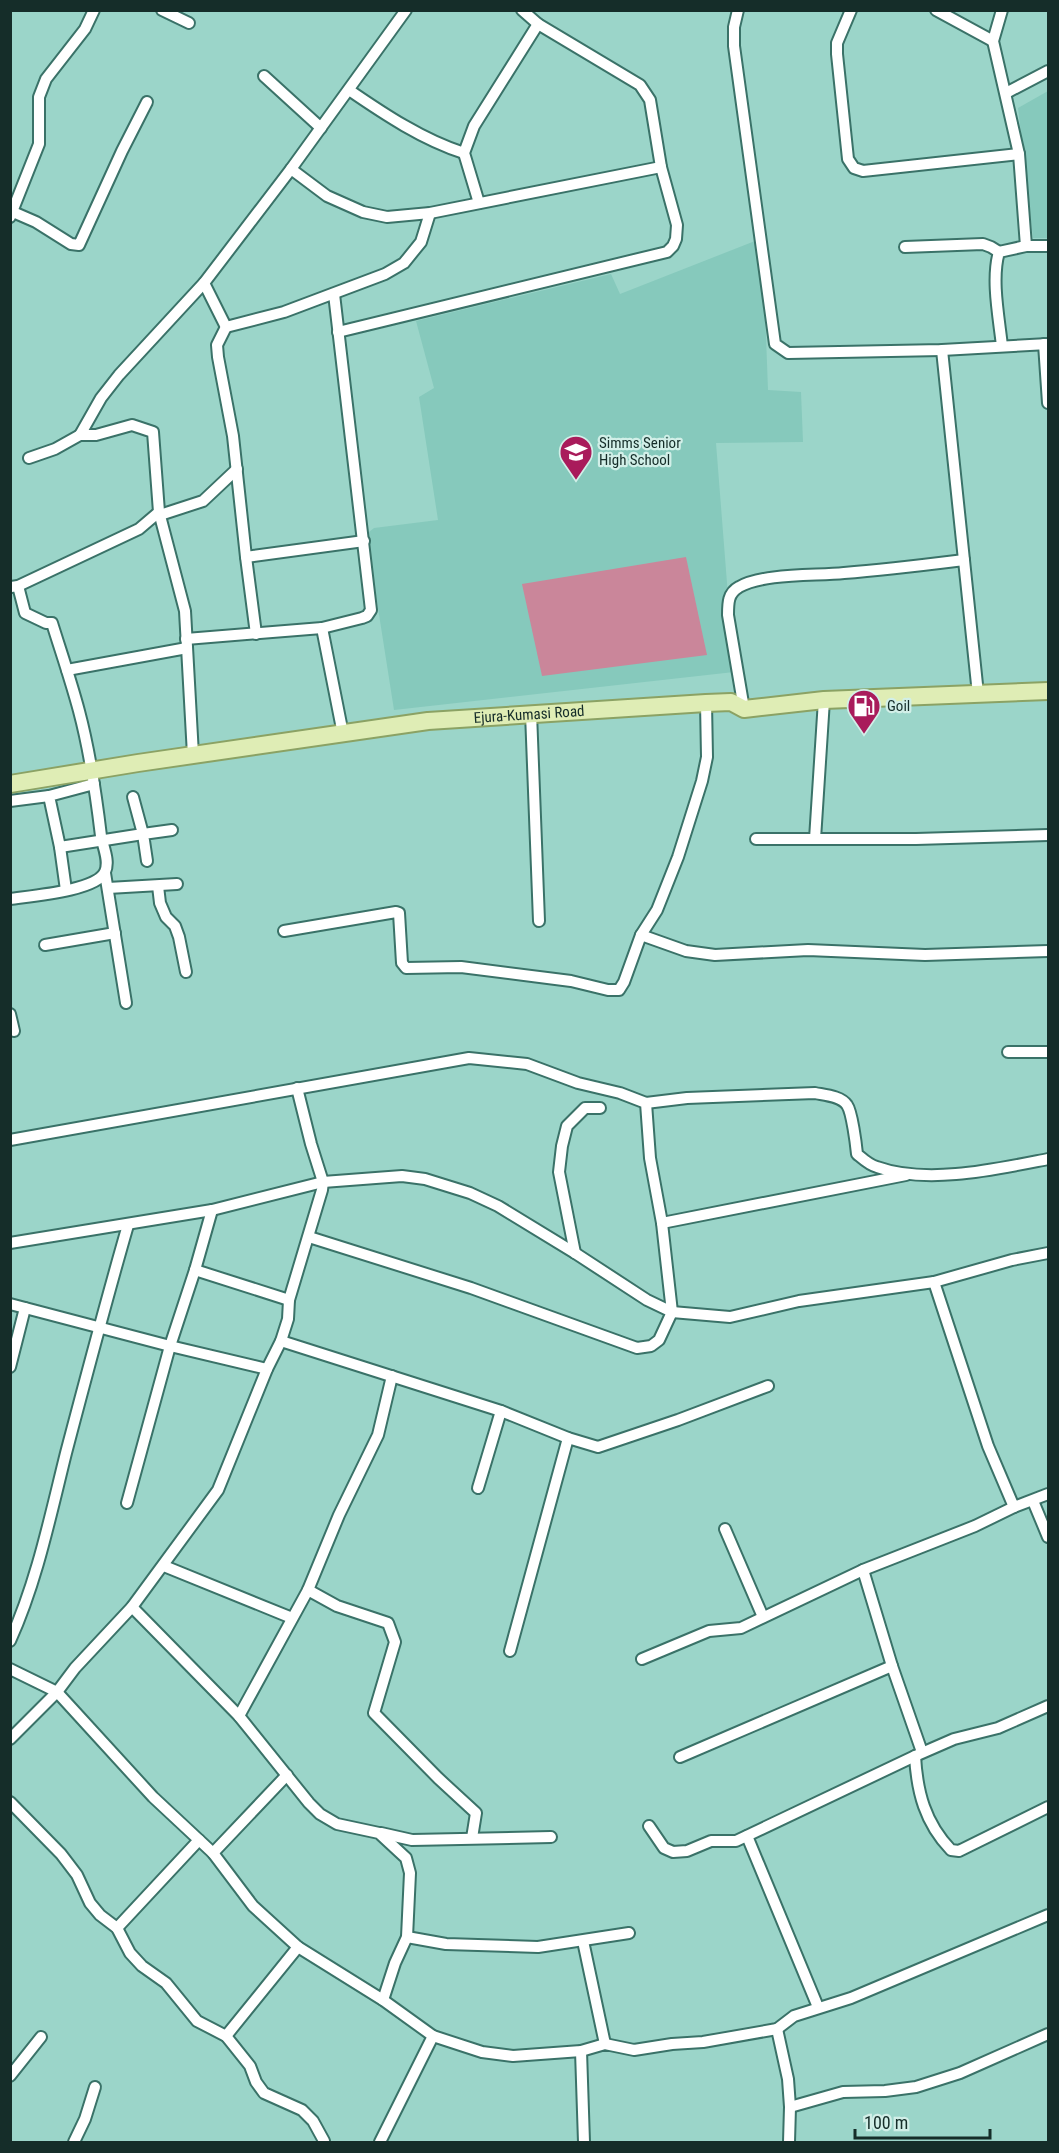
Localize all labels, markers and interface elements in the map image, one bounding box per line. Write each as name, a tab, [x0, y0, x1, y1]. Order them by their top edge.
school or university icon: Simms Senior High School	[558, 434, 594, 481]
place label: Simms Senior High School	[599, 434, 681, 469]
fuel station icon: Goil	[846, 688, 882, 735]
place label: Goil	[887, 697, 910, 715]
street label: Ejura-Kumasi Road	[473, 702, 585, 727]
scale bar	[855, 2102, 990, 2140]
text: 100 m	[864, 2112, 908, 2133]

